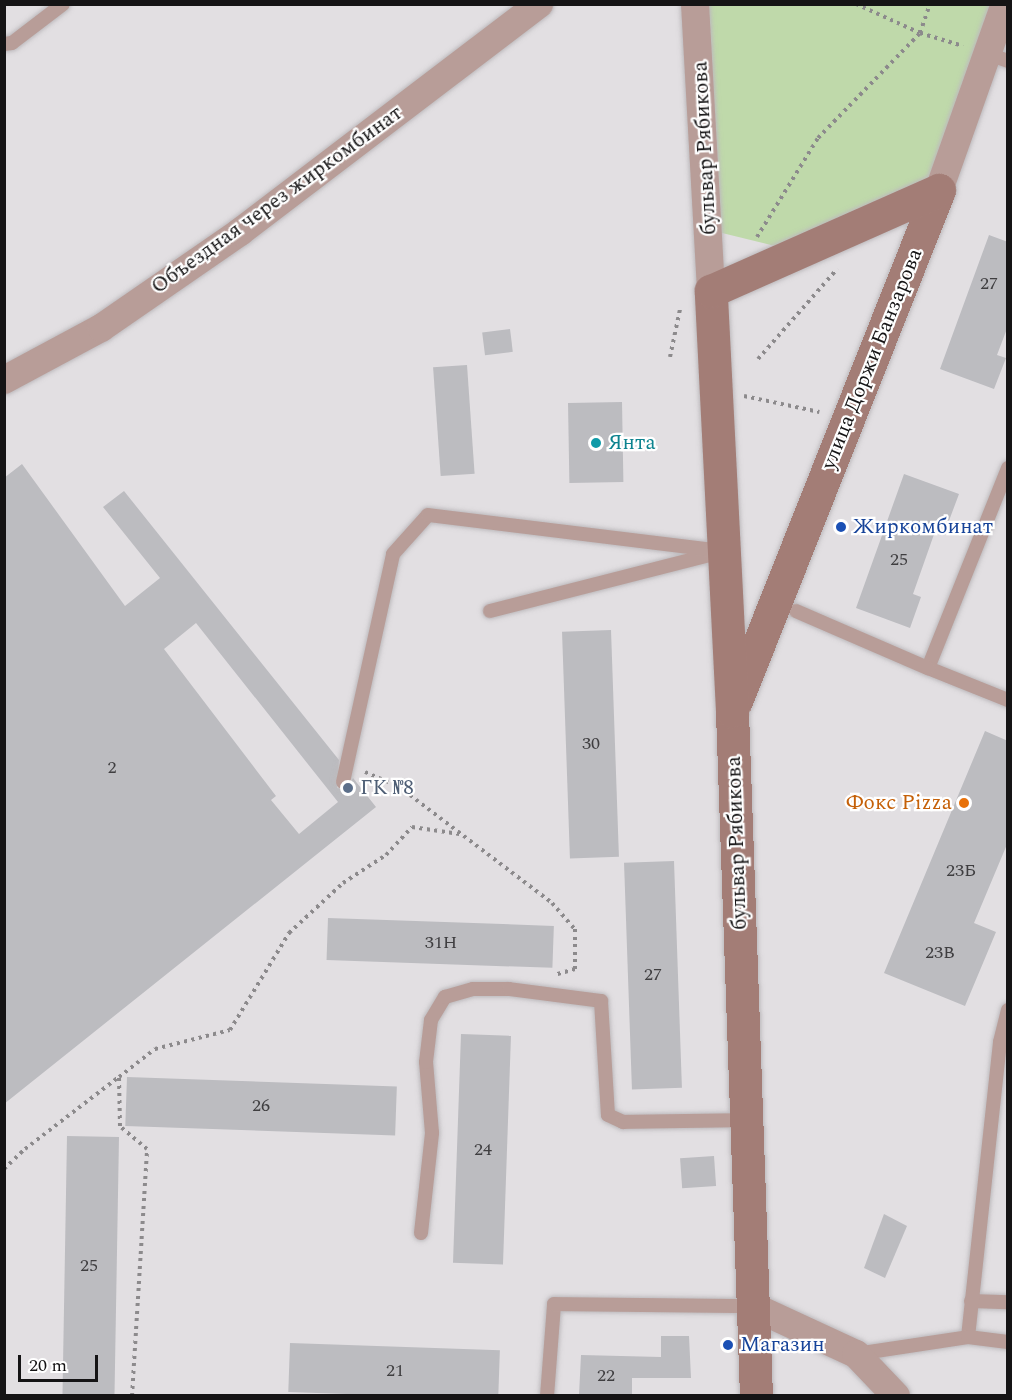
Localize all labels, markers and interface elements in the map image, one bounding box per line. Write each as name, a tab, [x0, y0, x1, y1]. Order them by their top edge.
street label: бульвар Рябикова	[688, 61, 722, 235]
street label: Объездная через жиркомбинат	[147, 100, 407, 300]
street label: улица Доржи Банзарова	[816, 245, 928, 473]
house number: 27	[980, 273, 998, 295]
place label: Янта	[608, 430, 656, 456]
marker: Янта	[589, 436, 603, 450]
place label: Жиркомбинат	[853, 514, 993, 540]
marker: Жиркомбинат	[834, 520, 848, 534]
house number: 25	[890, 549, 908, 571]
house number: 30	[582, 733, 600, 755]
street label: бульвар Рябикова	[721, 756, 753, 930]
house number: 2	[108, 757, 116, 779]
place label: ГК №8	[360, 775, 414, 801]
marker: ГК №8	[341, 781, 355, 795]
place label: Фокс Pizza	[846, 790, 952, 816]
marker: Фокс Pizza	[957, 796, 971, 810]
house number: 23Б	[946, 860, 976, 882]
house number: 31Н	[425, 932, 457, 954]
house number: 23В	[925, 942, 955, 964]
house number: 27	[644, 964, 662, 986]
house number: 26	[252, 1095, 270, 1117]
house number: 24	[474, 1139, 492, 1161]
house number: 25	[80, 1255, 98, 1277]
place label: Магазин	[740, 1332, 825, 1358]
marker: Магазин	[721, 1338, 735, 1352]
scale bar	[21, 1343, 100, 1381]
text: 20 m	[29, 1352, 67, 1379]
house number: 21	[386, 1360, 404, 1382]
house number: 22	[597, 1365, 615, 1387]

